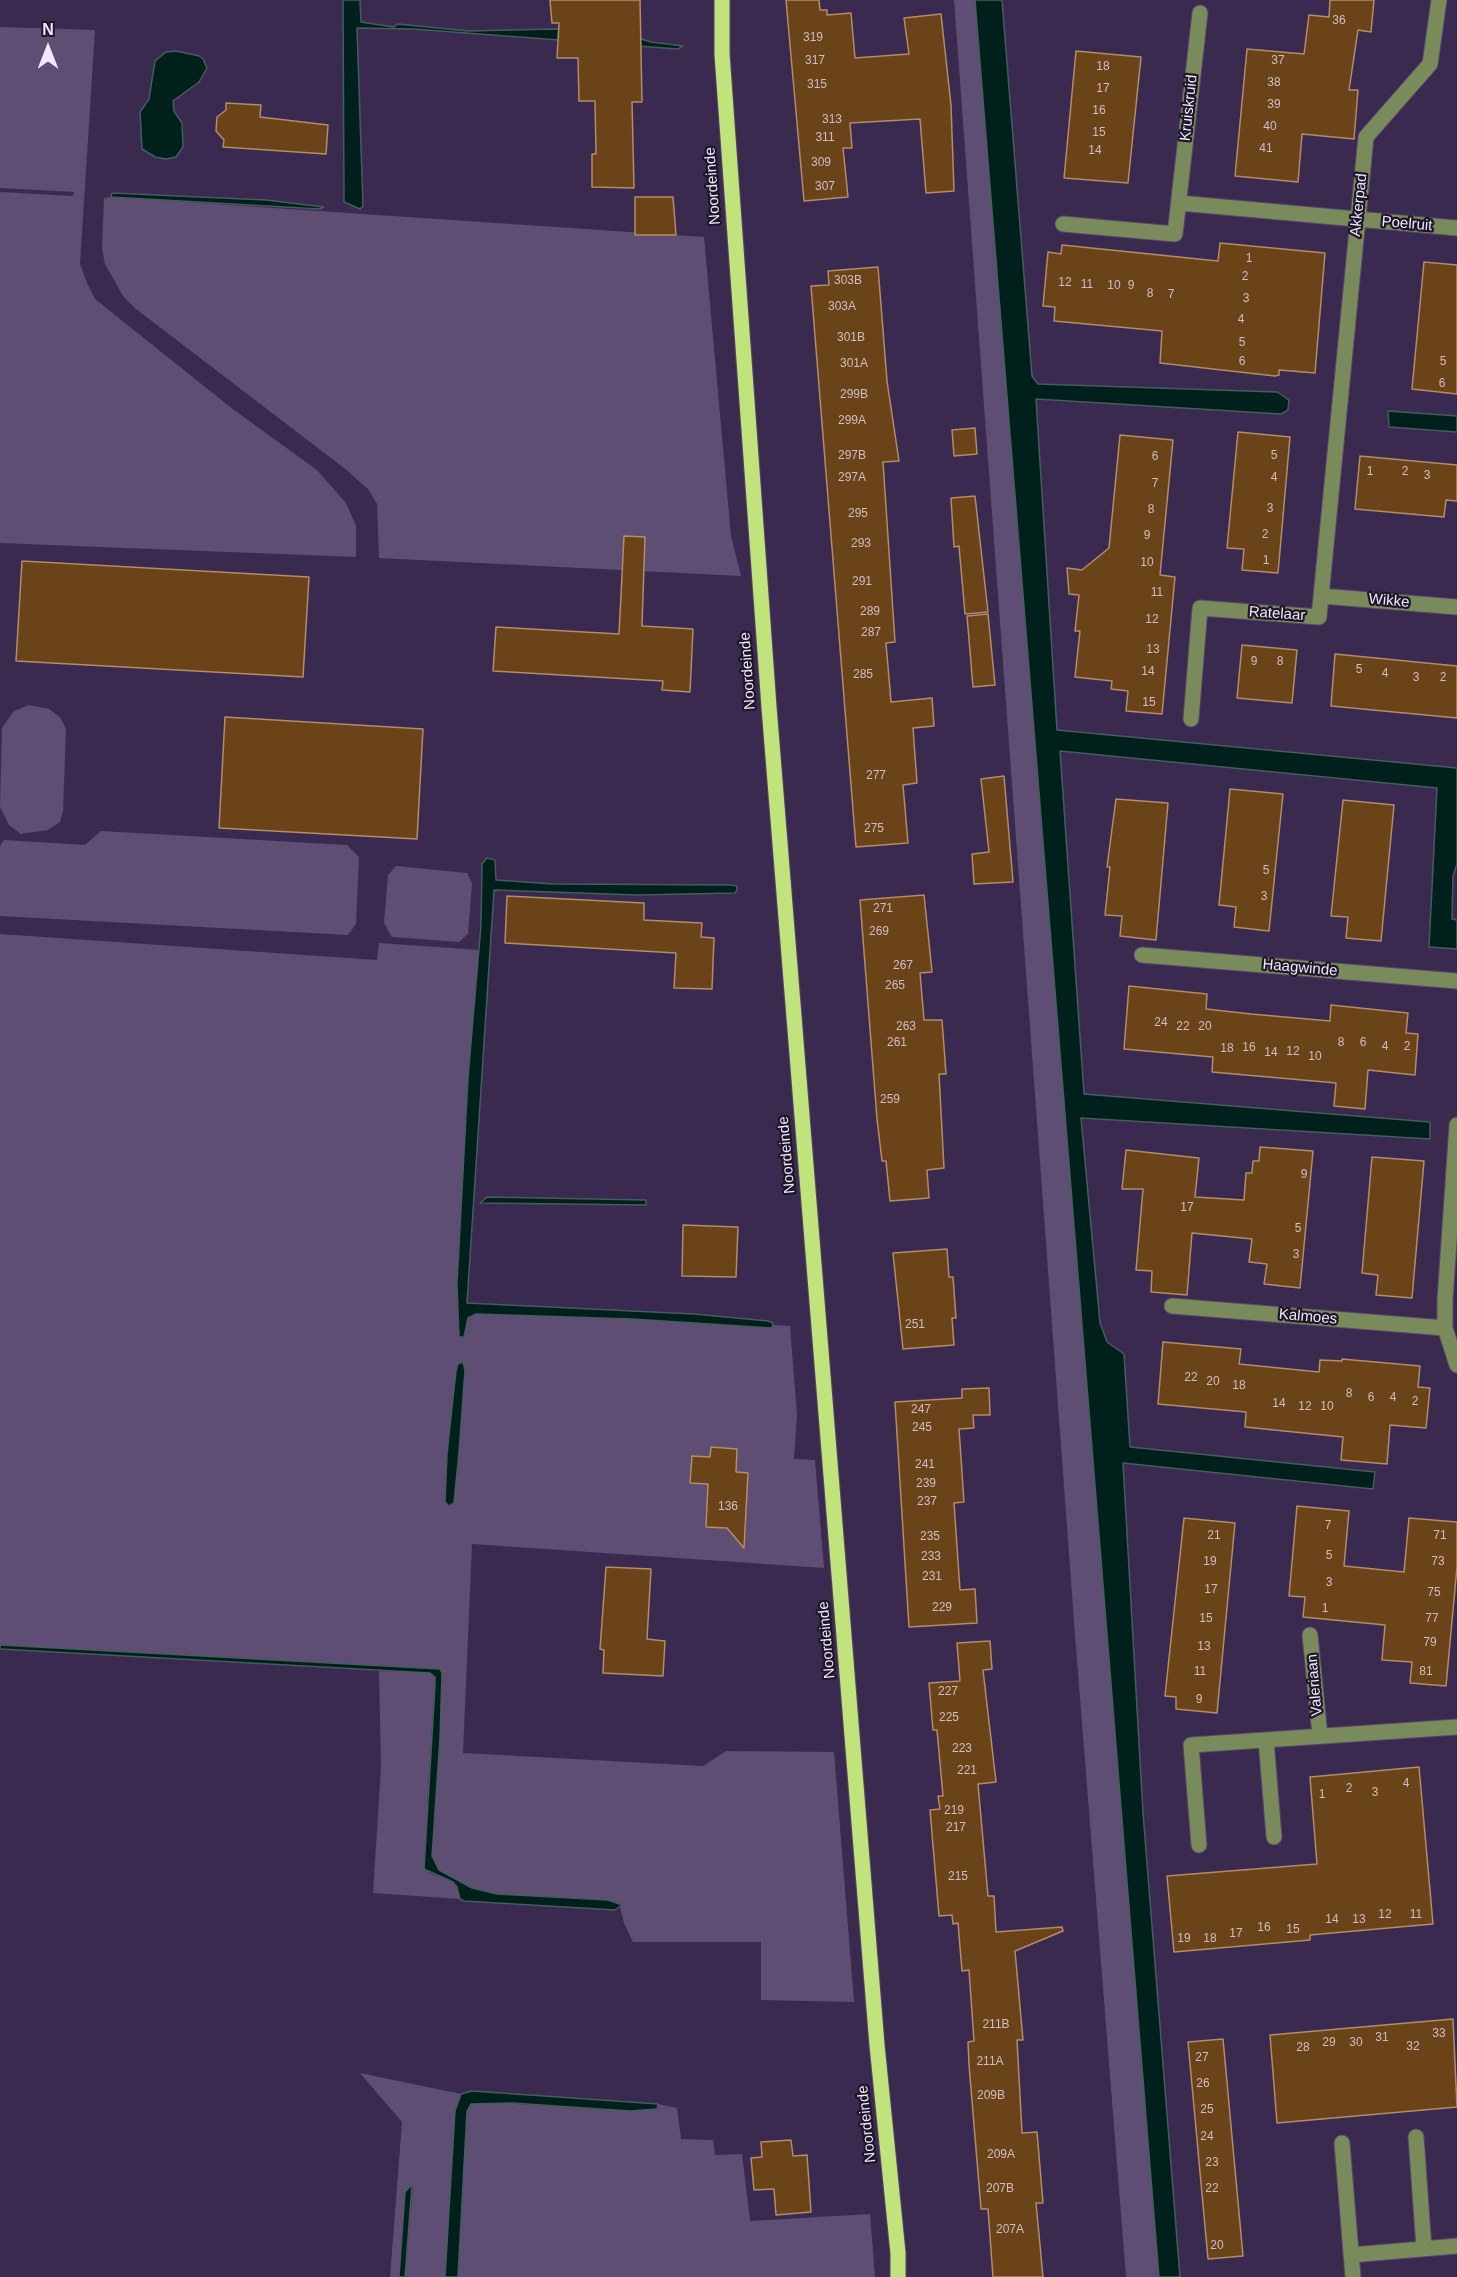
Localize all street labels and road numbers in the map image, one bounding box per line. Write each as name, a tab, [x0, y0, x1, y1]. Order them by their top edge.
street label: Kruiskruid	[1177, 74, 1201, 142]
street label: Noordeinde	[701, 147, 725, 225]
street label: Akkerpad	[1347, 173, 1371, 237]
street label: Poelruit	[1381, 213, 1433, 235]
street label: Wikke	[1368, 590, 1410, 612]
street label: Ratelaar	[1248, 603, 1306, 625]
street label: Noordeinde	[736, 632, 760, 710]
street label: Haagwinde	[1262, 956, 1338, 980]
street label: Noordeinde	[775, 1116, 799, 1194]
street label: Kalmoes	[1278, 1305, 1338, 1329]
street label: Noordeinde	[815, 1601, 839, 1679]
street label: Valeriaan	[1303, 1653, 1327, 1717]
street label: Noordeinde	[854, 2084, 880, 2164]

